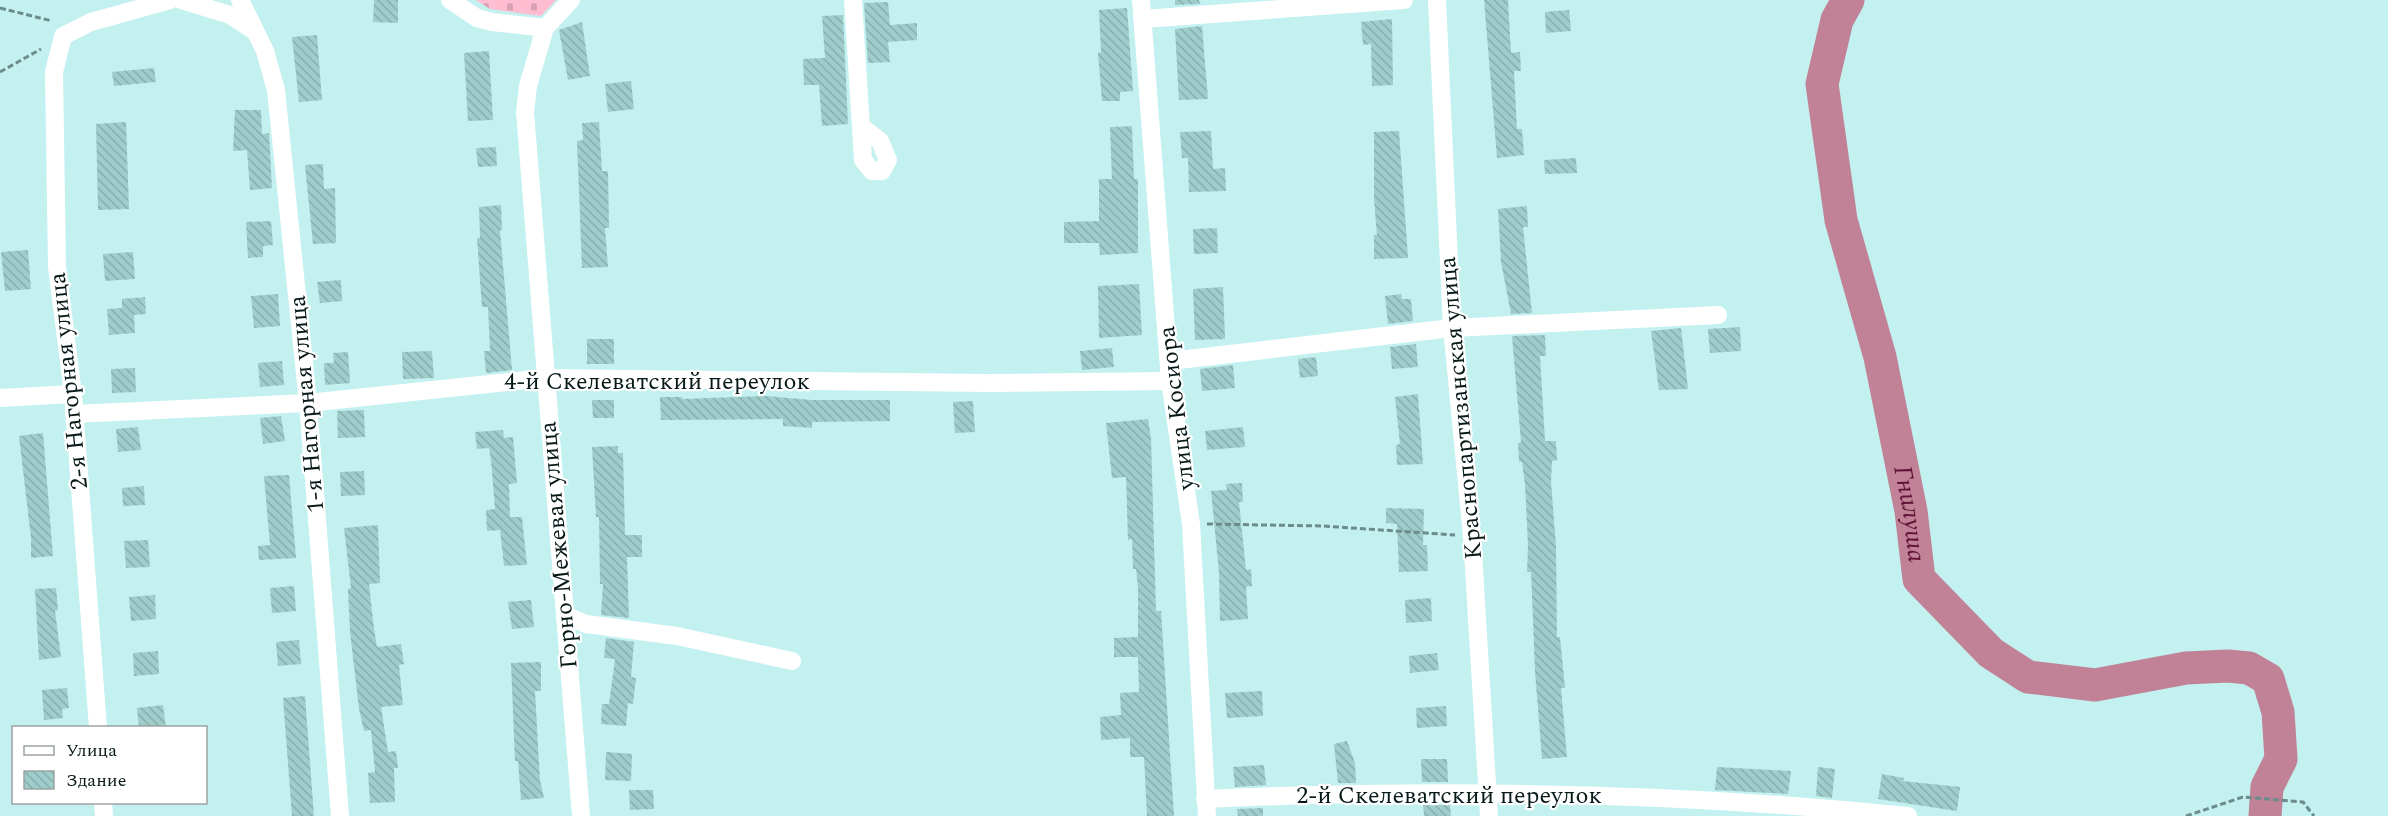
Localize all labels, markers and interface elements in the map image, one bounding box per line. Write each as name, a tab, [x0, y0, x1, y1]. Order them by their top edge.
street label: Краснопартизанская улица	[1430, 255, 1492, 561]
street label: 2-я Нагорная улица	[40, 270, 98, 491]
street label: 1-я Нагорная улица	[280, 294, 334, 514]
street label: улица Косиора	[1149, 324, 1205, 493]
street label: 4-й Скелеватский переулок	[504, 364, 810, 400]
street label: Горно-Межевая улица	[530, 420, 588, 670]
water label: Гнилуша	[1882, 462, 1937, 564]
legend	[12, 726, 207, 804]
text: Улица	[66, 737, 117, 764]
text: Здание	[66, 767, 126, 794]
street label: 2-й Скелеватский переулок	[1296, 778, 1602, 814]

